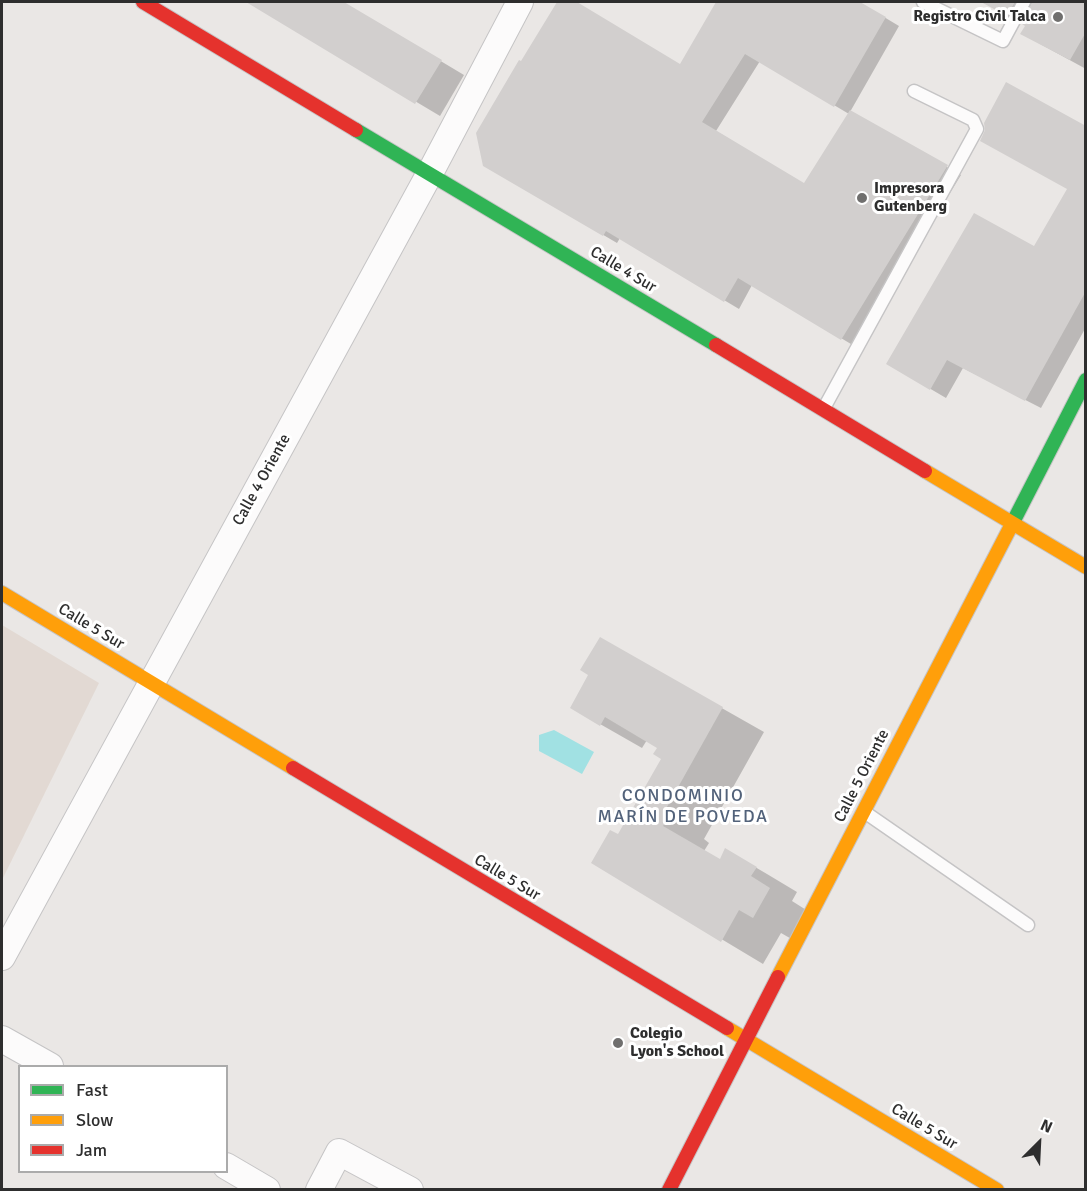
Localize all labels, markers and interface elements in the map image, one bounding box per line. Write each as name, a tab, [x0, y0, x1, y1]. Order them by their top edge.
place label: Registro Civil Talca	[913, 7, 1046, 27]
marker: Registro Civil Talca	[1051, 10, 1065, 24]
place label: Impresora Gutenberg	[874, 179, 947, 217]
marker: Impresora Gutenberg	[855, 191, 869, 205]
street label: Calle 4 Sur	[586, 243, 660, 297]
street label: Calle 4 Oriente	[229, 431, 295, 529]
street label: Calle 5 Sur	[54, 600, 128, 654]
street label: Calle 5 Oriente	[830, 726, 894, 826]
district label: CONDOMINIO MARÍN DE POVEDA	[598, 785, 768, 828]
street label: Calle 5 Sur	[470, 851, 544, 905]
place label: Colegio Lyon's School	[630, 1024, 724, 1062]
marker: Colegio Lyon's School	[611, 1036, 625, 1050]
legend	[18, 1065, 228, 1173]
text: Fast	[76, 1079, 108, 1101]
street label: Calle 5 Sur	[887, 1100, 961, 1154]
text: Slow	[76, 1109, 113, 1131]
north arrow	[1009, 1113, 1069, 1173]
text: N	[1037, 1115, 1055, 1138]
text: Jam	[76, 1139, 107, 1161]

